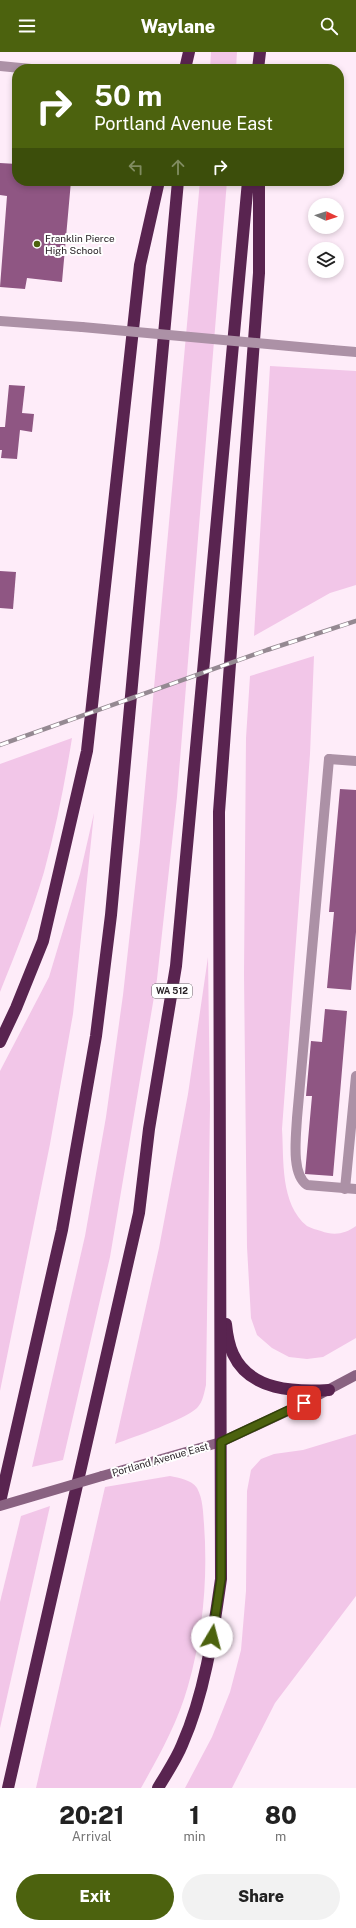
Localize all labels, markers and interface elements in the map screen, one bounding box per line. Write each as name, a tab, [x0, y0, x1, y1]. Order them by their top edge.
icon: menu	[16, 15, 38, 37]
icon: search	[318, 15, 340, 37]
text: Waylane	[141, 16, 215, 37]
text: 50 m	[94, 79, 162, 112]
icon: right	[28, 80, 80, 132]
text: Portland Avenue East	[94, 113, 273, 134]
icon: left	[125, 156, 147, 178]
icon: ahead	[167, 156, 189, 178]
icon: right	[209, 156, 231, 178]
north arrow	[308, 198, 344, 234]
map controls	[308, 198, 344, 278]
place label: Franklin Pierce High School	[45, 232, 115, 256]
marker: Franklin Pierce High School	[32, 239, 42, 249]
button: layers	[308, 242, 344, 278]
road number: WA 512	[152, 984, 192, 998]
pin	[287, 1386, 321, 1420]
icon: arrive	[293, 1392, 315, 1414]
street label: Portland Avenue East	[111, 1440, 210, 1478]
position arrow	[191, 1616, 233, 1658]
text: 20:21	[59, 1801, 124, 1829]
text: 1	[189, 1801, 200, 1829]
text: 80	[265, 1801, 297, 1829]
text: Arrival	[72, 1829, 112, 1844]
text: min	[183, 1829, 205, 1844]
text: m	[275, 1829, 286, 1844]
button: Exit	[16, 1874, 174, 1920]
button: Share	[182, 1874, 340, 1920]

